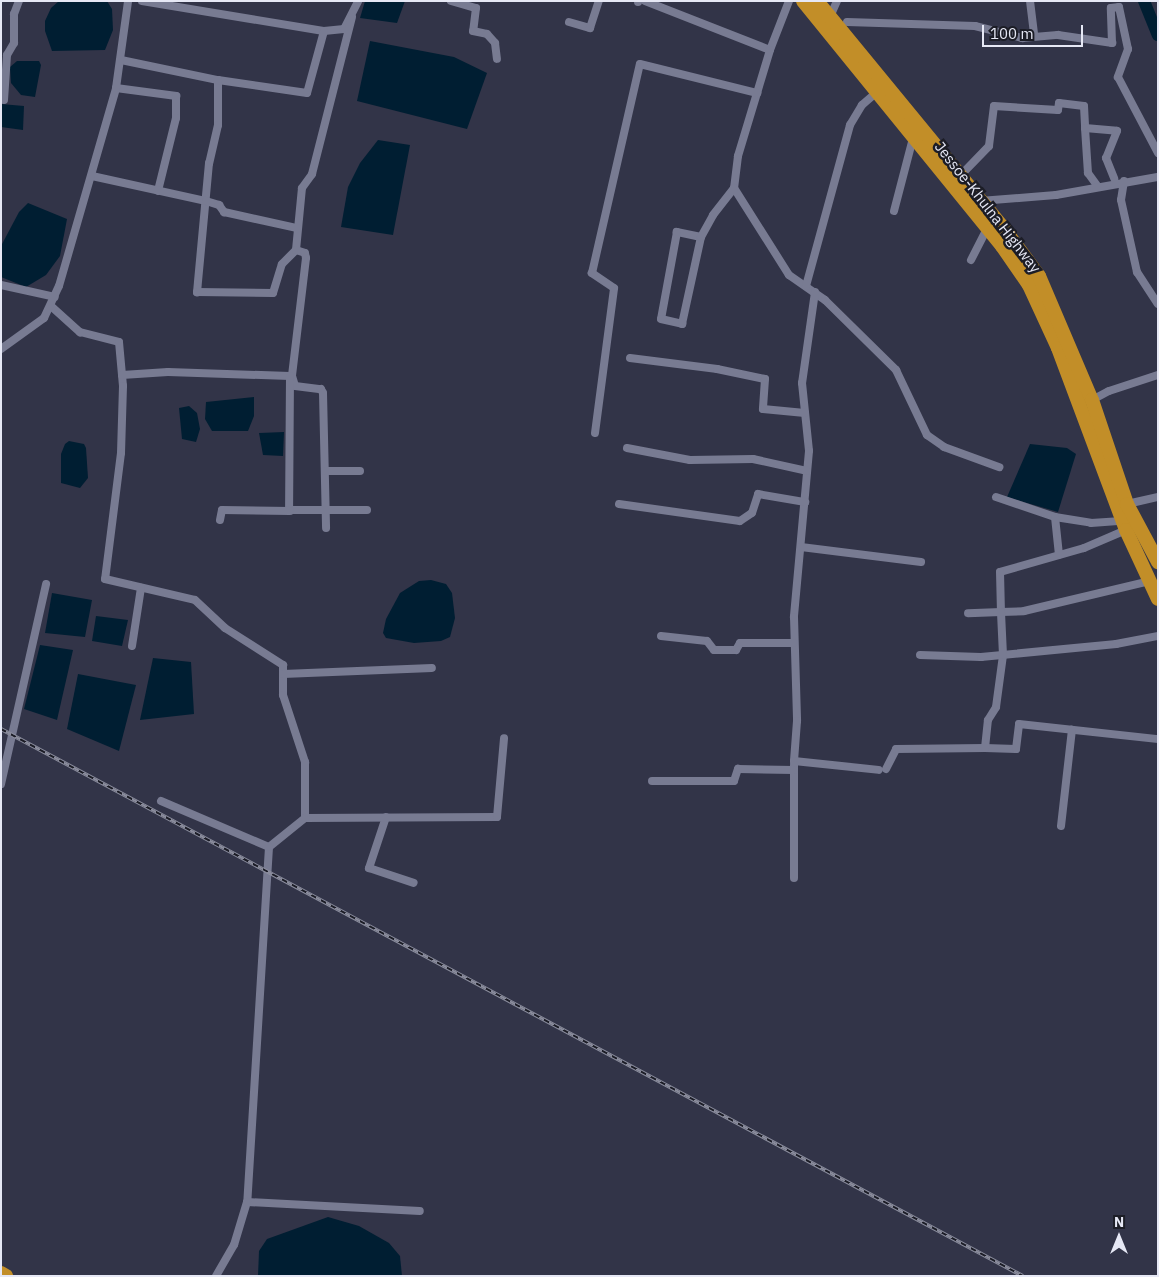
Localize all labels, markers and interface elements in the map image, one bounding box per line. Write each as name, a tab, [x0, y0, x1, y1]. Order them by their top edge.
scale bar	[984, 15, 1085, 47]
text: 100 m	[990, 24, 1034, 43]
street label: Jessoe-Khulna Highway	[931, 138, 1045, 276]
north arrow	[1094, 1212, 1144, 1262]
text: N	[1114, 1213, 1124, 1231]

